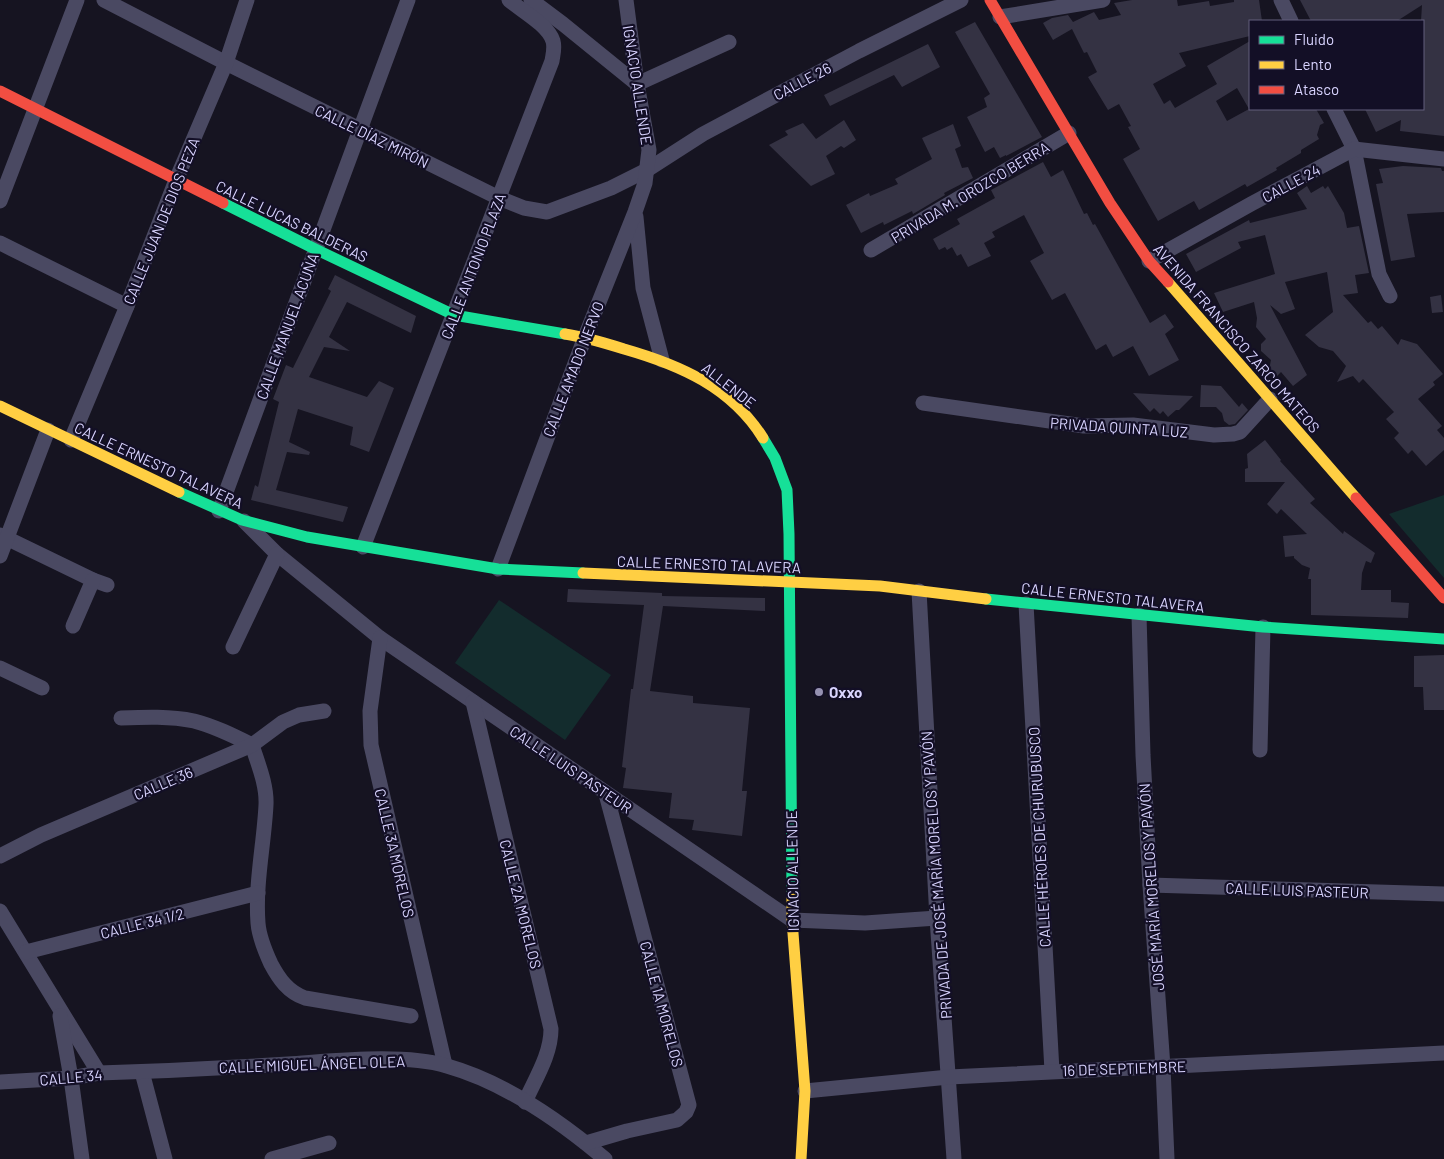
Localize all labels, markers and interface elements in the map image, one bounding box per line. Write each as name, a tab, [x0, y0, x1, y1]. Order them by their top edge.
legend	[1249, 20, 1424, 110]
street label: IGNACIO ALLENDE	[620, 24, 656, 146]
text: Fluido	[1294, 30, 1334, 48]
text: Lento	[1294, 55, 1332, 73]
street label: CALLE 26	[770, 58, 834, 104]
text: Atasco	[1294, 80, 1339, 98]
street label: CALLE DÍAZ MIRÓN	[312, 101, 432, 171]
street label: CALLE JUAN DE DIOS PEZA	[119, 135, 203, 307]
street label: PRIVADA M. OROZCO BERRA	[888, 138, 1052, 246]
street label: CALLE 24	[1259, 160, 1323, 206]
street label: CALLE LUCAS BALDERAS	[213, 176, 371, 266]
street label: CALLE ANTONIO PLAZA	[437, 190, 509, 342]
street label: AVENIDA FRANCISCO ZARCO MATEOS	[1150, 240, 1324, 436]
street label: CALLE MANUEL ACUÑA	[252, 250, 322, 402]
street label: CALLE AMADO NERVO	[539, 299, 607, 439]
street label: ALLENDE	[698, 358, 760, 412]
street label: PRIVADA QUINTA LUZ	[1049, 413, 1189, 441]
street label: CALLE ERNESTO TALAVERA	[72, 418, 246, 512]
street label: CALLE ERNESTO TALAVERA	[617, 552, 801, 576]
street label: CALLE ERNESTO TALAVERA	[1021, 578, 1205, 616]
place label: Oxxo	[829, 683, 862, 701]
marker: Oxxo	[813, 686, 825, 698]
street label: CALLE LUIS PASTEUR	[507, 721, 635, 817]
street label: CALLE HÉROES DE CHURUBUSCO	[1024, 726, 1054, 948]
street label: PRIVADA DE JOSÉ MARÍA MORELOS Y PAVÓN	[917, 730, 955, 1020]
street label: CALLE 36	[131, 762, 195, 804]
street label: JOSÉ MARÍA MORELOS Y PAVÓN	[1135, 783, 1167, 991]
street label: CALLE 3A MORELOS	[371, 787, 419, 919]
street label: IGNACIO ALLENDE	[782, 810, 802, 932]
street label: CALLE 2A MORELOS	[496, 838, 546, 970]
street label: CALLE LUIS PASTEUR	[1225, 879, 1369, 901]
street label: CALLE 34 1/2	[98, 904, 186, 942]
street label: CALLE 1A MORELOS	[637, 939, 687, 1069]
street label: CALLE MIGUEL ÁNGEL OLEA	[218, 1052, 406, 1076]
street label: 16 DE SEPTIEMBRE	[1062, 1057, 1186, 1079]
street label: CALLE 34	[39, 1065, 103, 1089]

